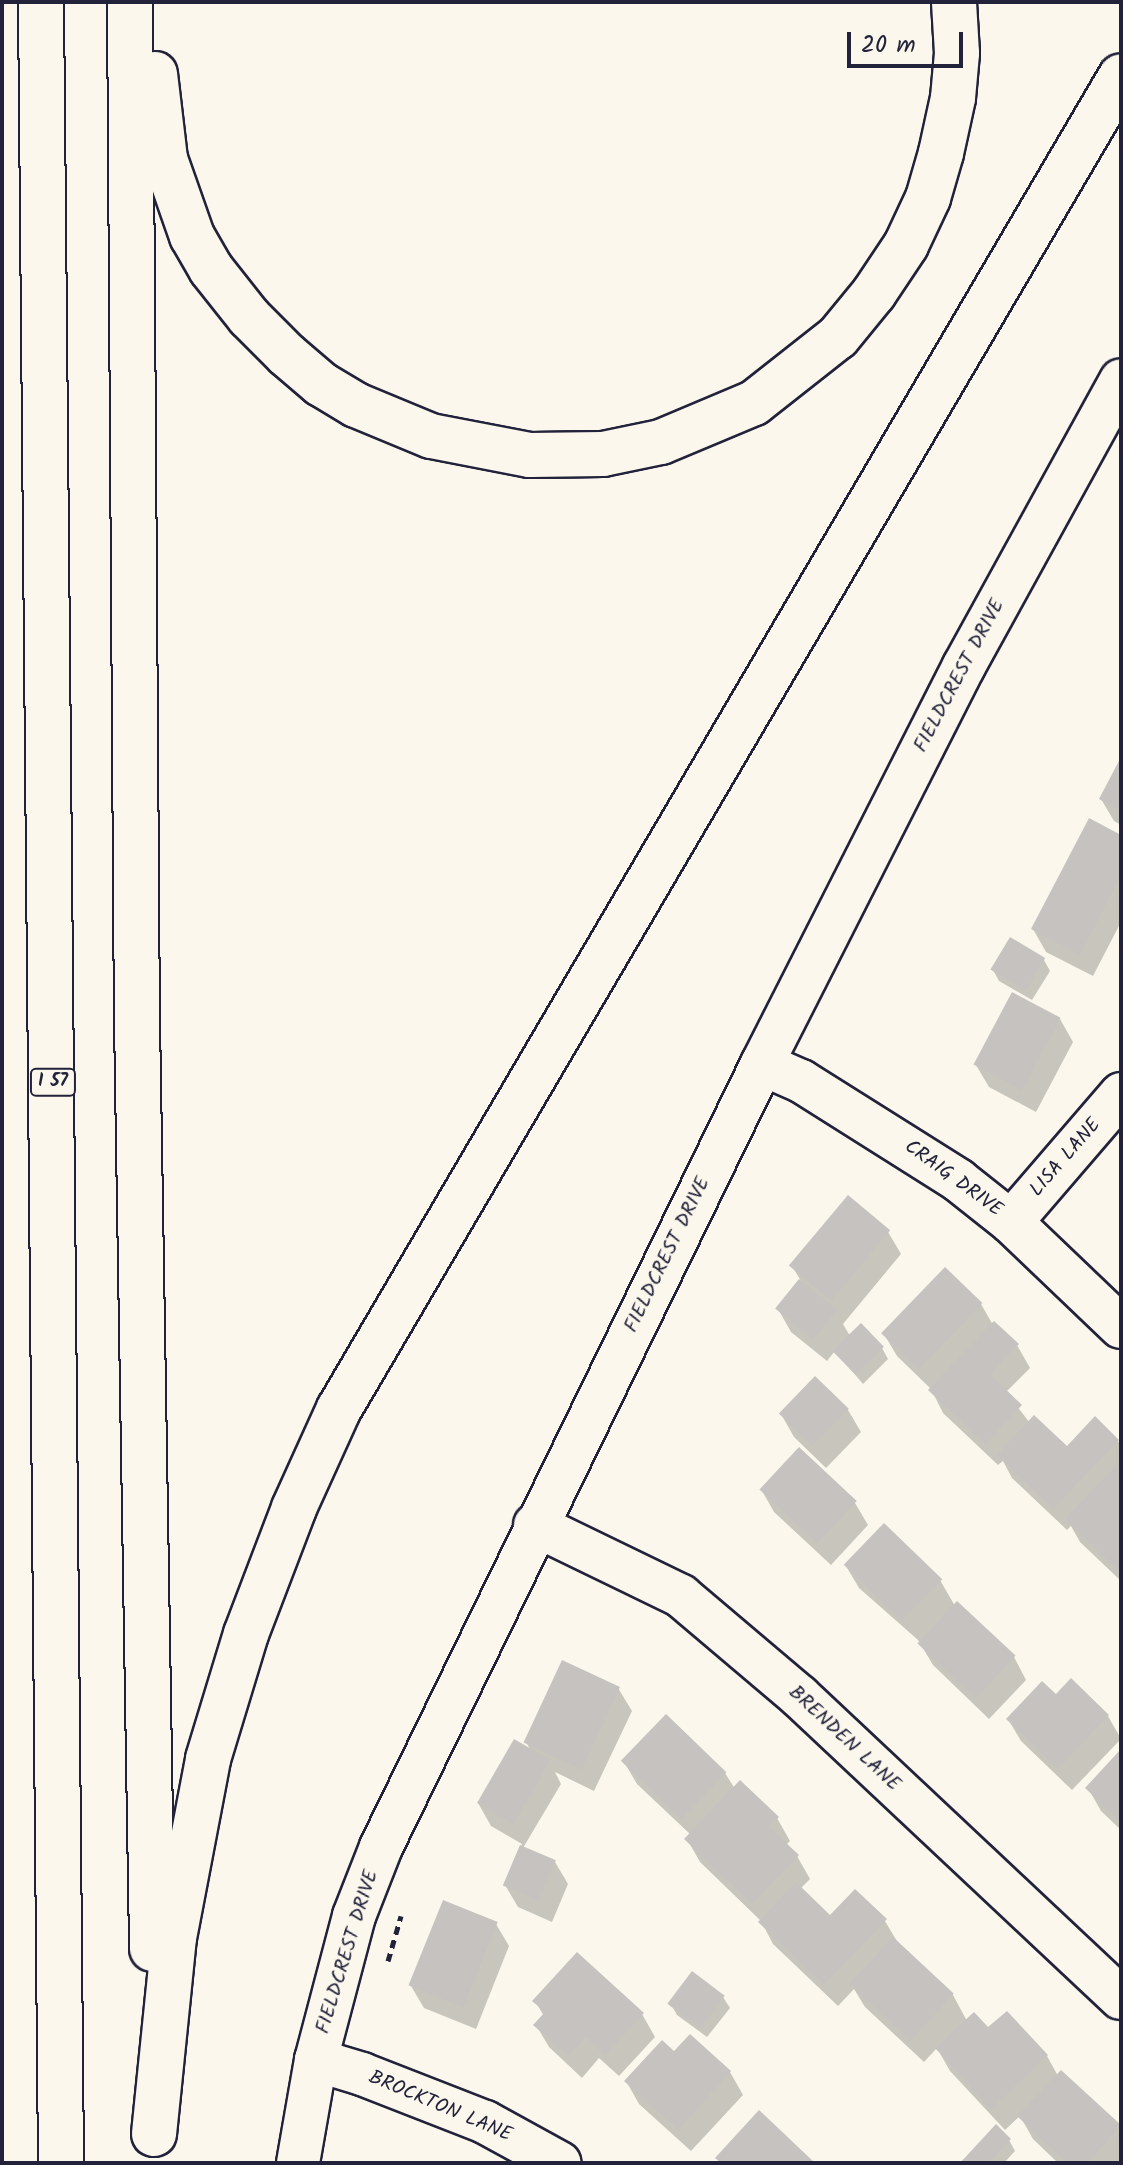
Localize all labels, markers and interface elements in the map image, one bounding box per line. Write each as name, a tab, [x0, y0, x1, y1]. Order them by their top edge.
scale bar	[851, 16, 967, 66]
text: 20 m	[861, 26, 916, 65]
street label: FIELDCREST DRIVE	[909, 595, 1011, 757]
road number: I 57	[29, 1068, 77, 1096]
street label: LISA LANE	[1025, 1114, 1107, 1202]
street label: CRAIG DRIVE	[899, 1135, 1007, 1223]
street label: FIELDCREST DRIVE	[620, 1173, 716, 1337]
street label: BRENDEN LANE	[783, 1681, 905, 1797]
street label: FIELDCREST DRIVE	[312, 1867, 384, 2037]
street label: BROCKTON LANE	[365, 2066, 515, 2148]

